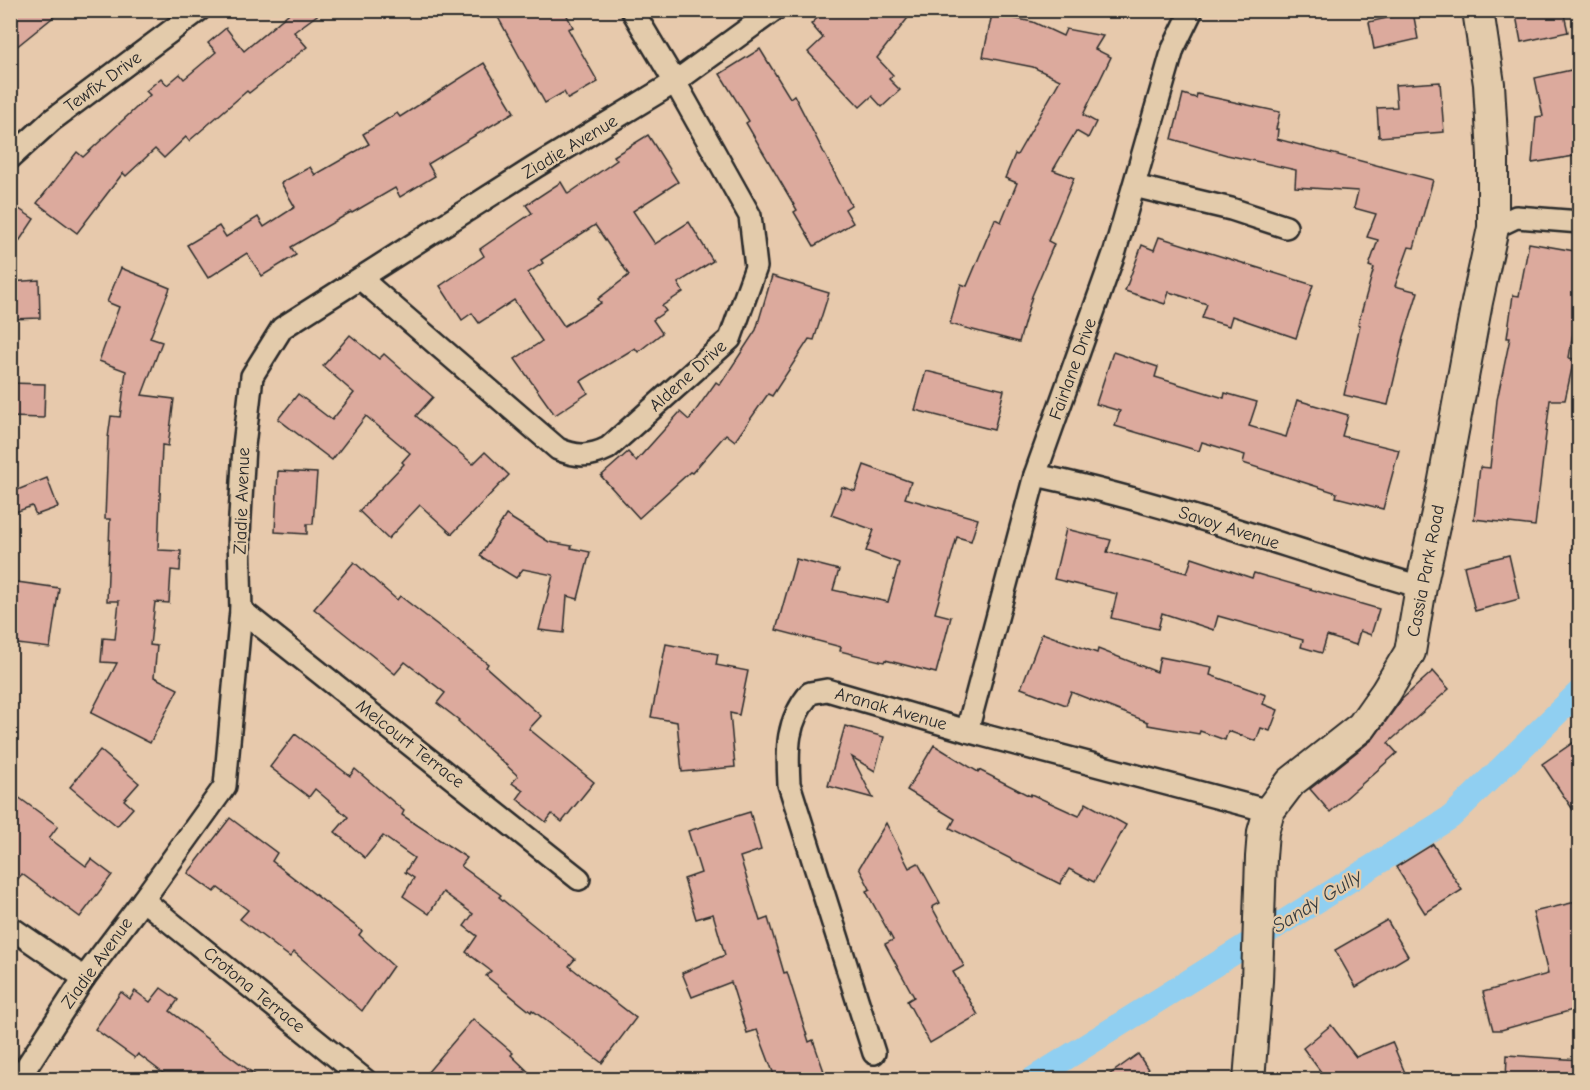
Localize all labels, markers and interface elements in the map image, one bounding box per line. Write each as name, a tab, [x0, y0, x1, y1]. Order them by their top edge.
street label: Tewfix Drive	[60, 47, 146, 117]
street label: Ziadie Avenue	[519, 110, 621, 184]
street label: Fairlane Drive	[1045, 315, 1101, 423]
street label: Aldene Drive	[645, 336, 731, 416]
street label: Ziadie Avenue	[230, 447, 254, 555]
street label: Savoy Avenue	[1176, 502, 1282, 554]
street label: Cassia Park Road	[1403, 503, 1449, 639]
street label: Aranak Avenue	[833, 683, 949, 735]
street label: Melcourt Terrace	[352, 695, 468, 793]
water label: Sandy Gully	[1268, 864, 1367, 938]
street label: Ziadie Avenue	[57, 913, 137, 1013]
street label: Crotona Terrace	[199, 943, 309, 1037]

